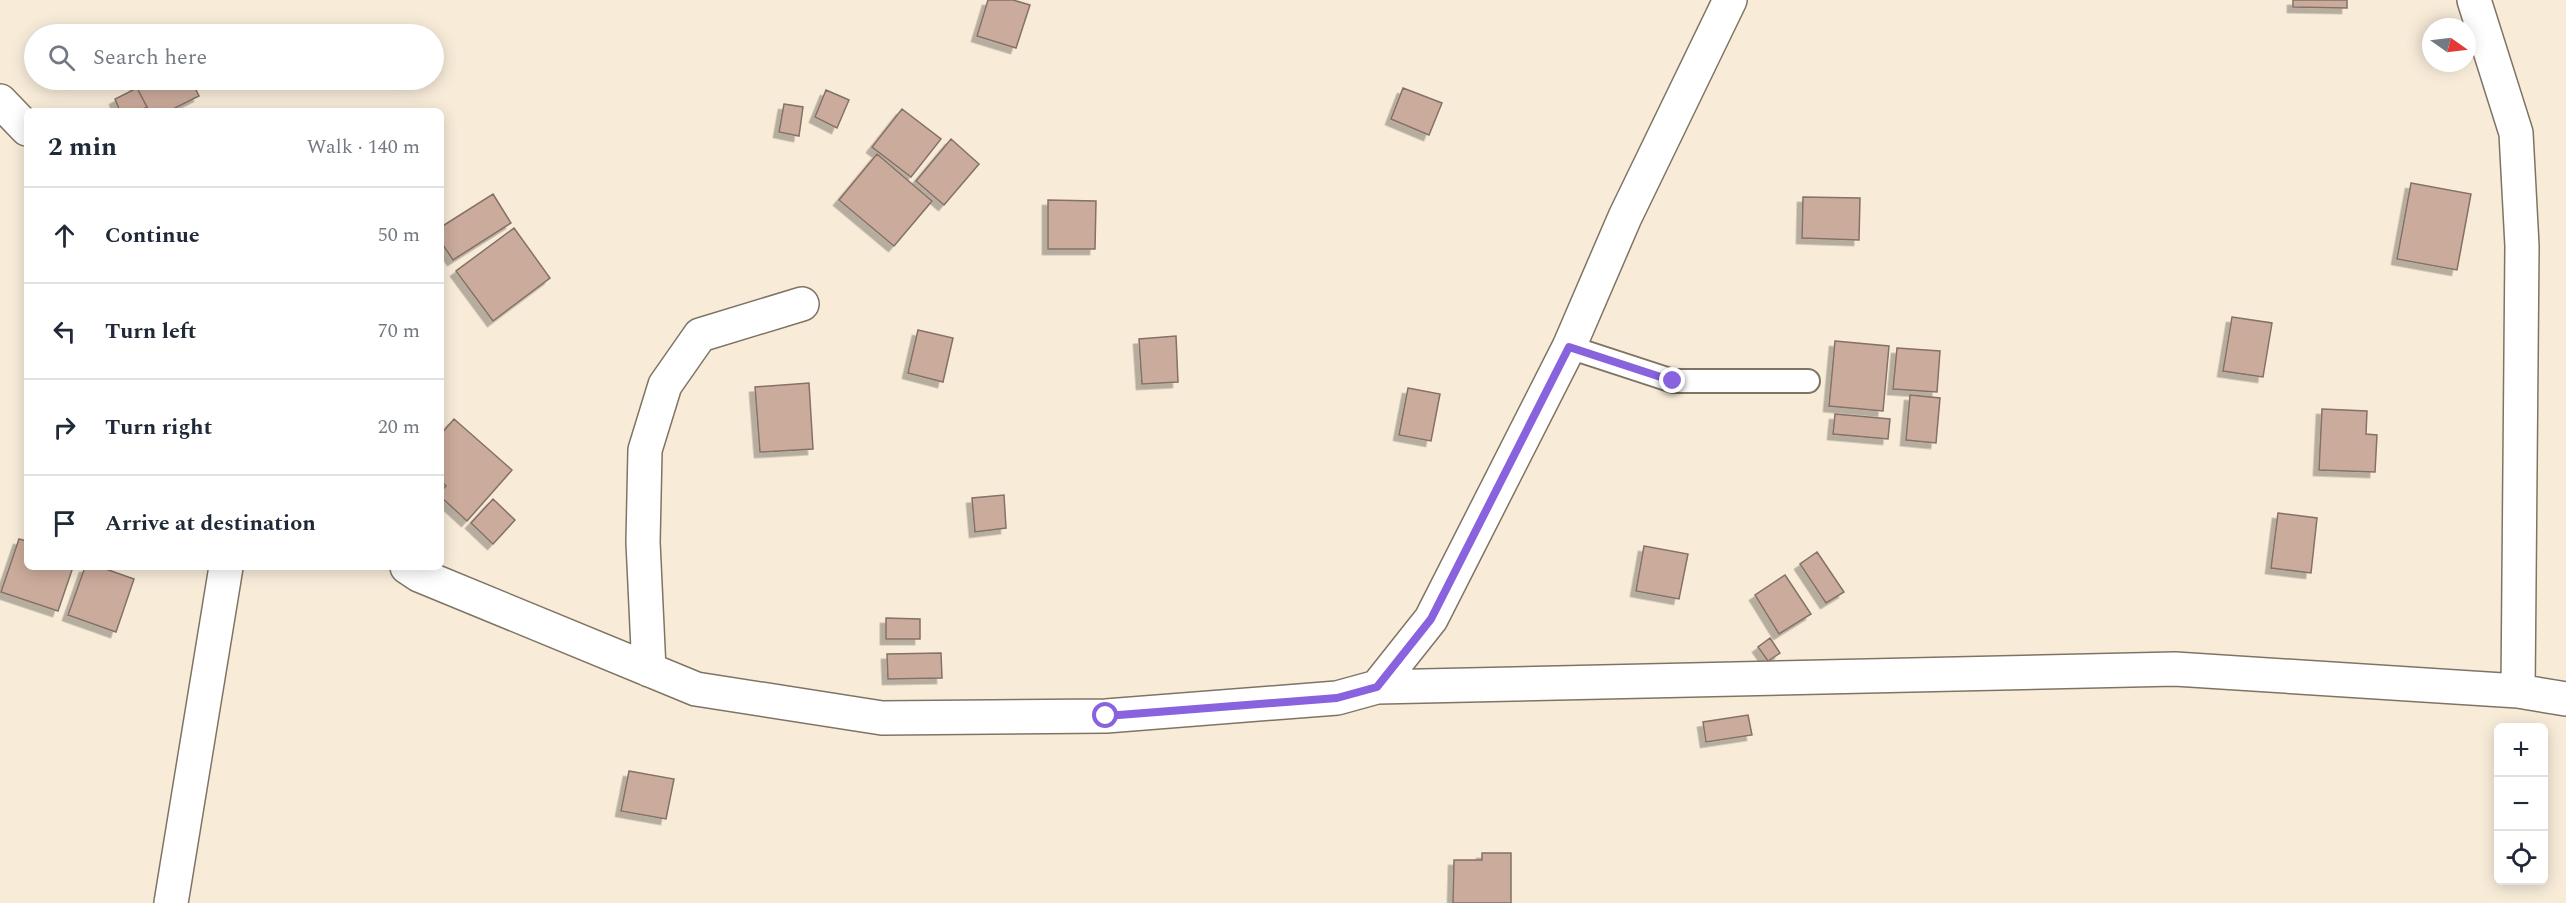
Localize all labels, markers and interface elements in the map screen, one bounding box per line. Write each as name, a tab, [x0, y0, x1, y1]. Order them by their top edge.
north arrow	[2422, 18, 2476, 72]
search box	[24, 24, 444, 90]
icon: search	[45, 41, 78, 74]
text: Search here	[93, 41, 207, 74]
text: 2 min	[48, 127, 117, 167]
text: Walk · 140 m	[307, 132, 420, 162]
icon: ahead	[48, 219, 81, 252]
text: Continue	[105, 219, 200, 252]
text: 50 m	[378, 220, 420, 250]
icon: left	[48, 315, 81, 348]
text: Turn left	[105, 315, 197, 348]
text: 70 m	[378, 316, 420, 346]
route end	[1659, 367, 1685, 393]
icon: right	[48, 411, 81, 444]
text: Turn right	[105, 411, 212, 444]
text: 20 m	[378, 412, 420, 442]
icon: arrive	[48, 507, 81, 540]
text: Arrive at destination	[105, 507, 316, 540]
route start	[1092, 702, 1118, 728]
map controls	[2494, 723, 2548, 885]
button: +	[2494, 723, 2548, 777]
button: −	[2494, 777, 2548, 831]
button: locate	[2494, 831, 2548, 885]

